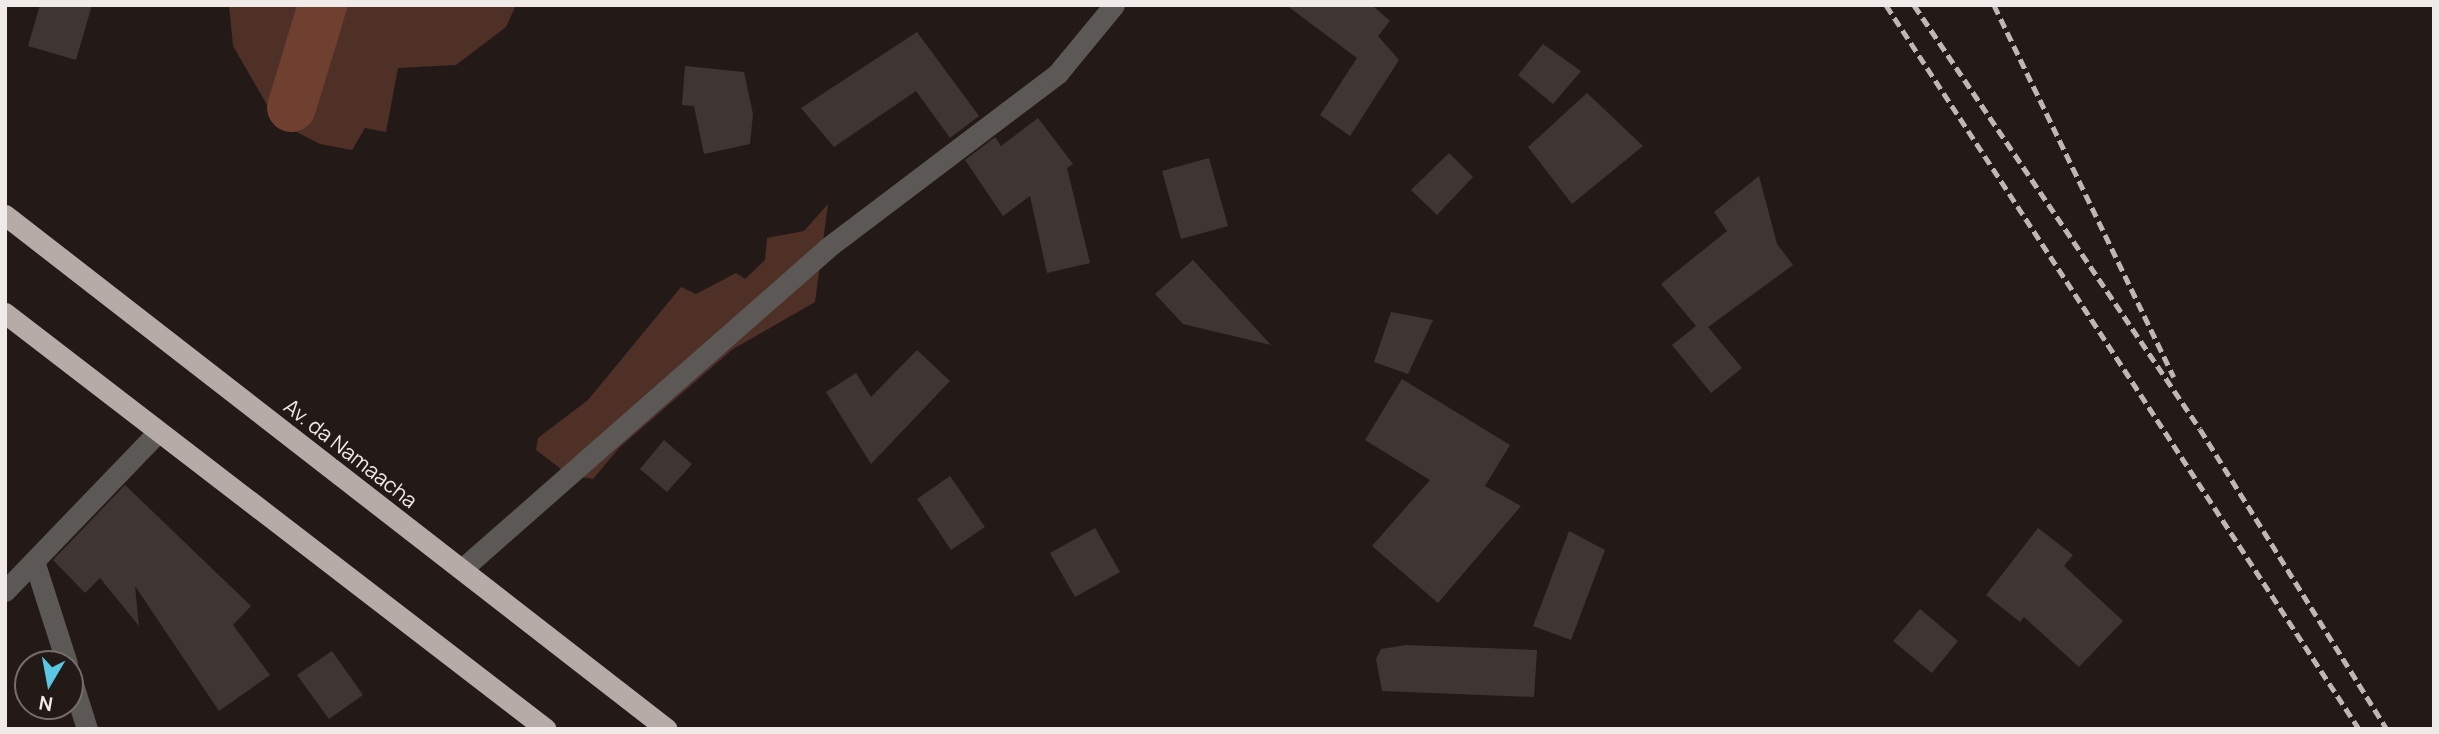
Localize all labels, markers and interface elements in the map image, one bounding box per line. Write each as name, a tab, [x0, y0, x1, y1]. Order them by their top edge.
street label: Av. da Namaacha	[279, 393, 423, 513]
north arrow	[14, 650, 84, 720]
text: N	[37, 690, 55, 718]

